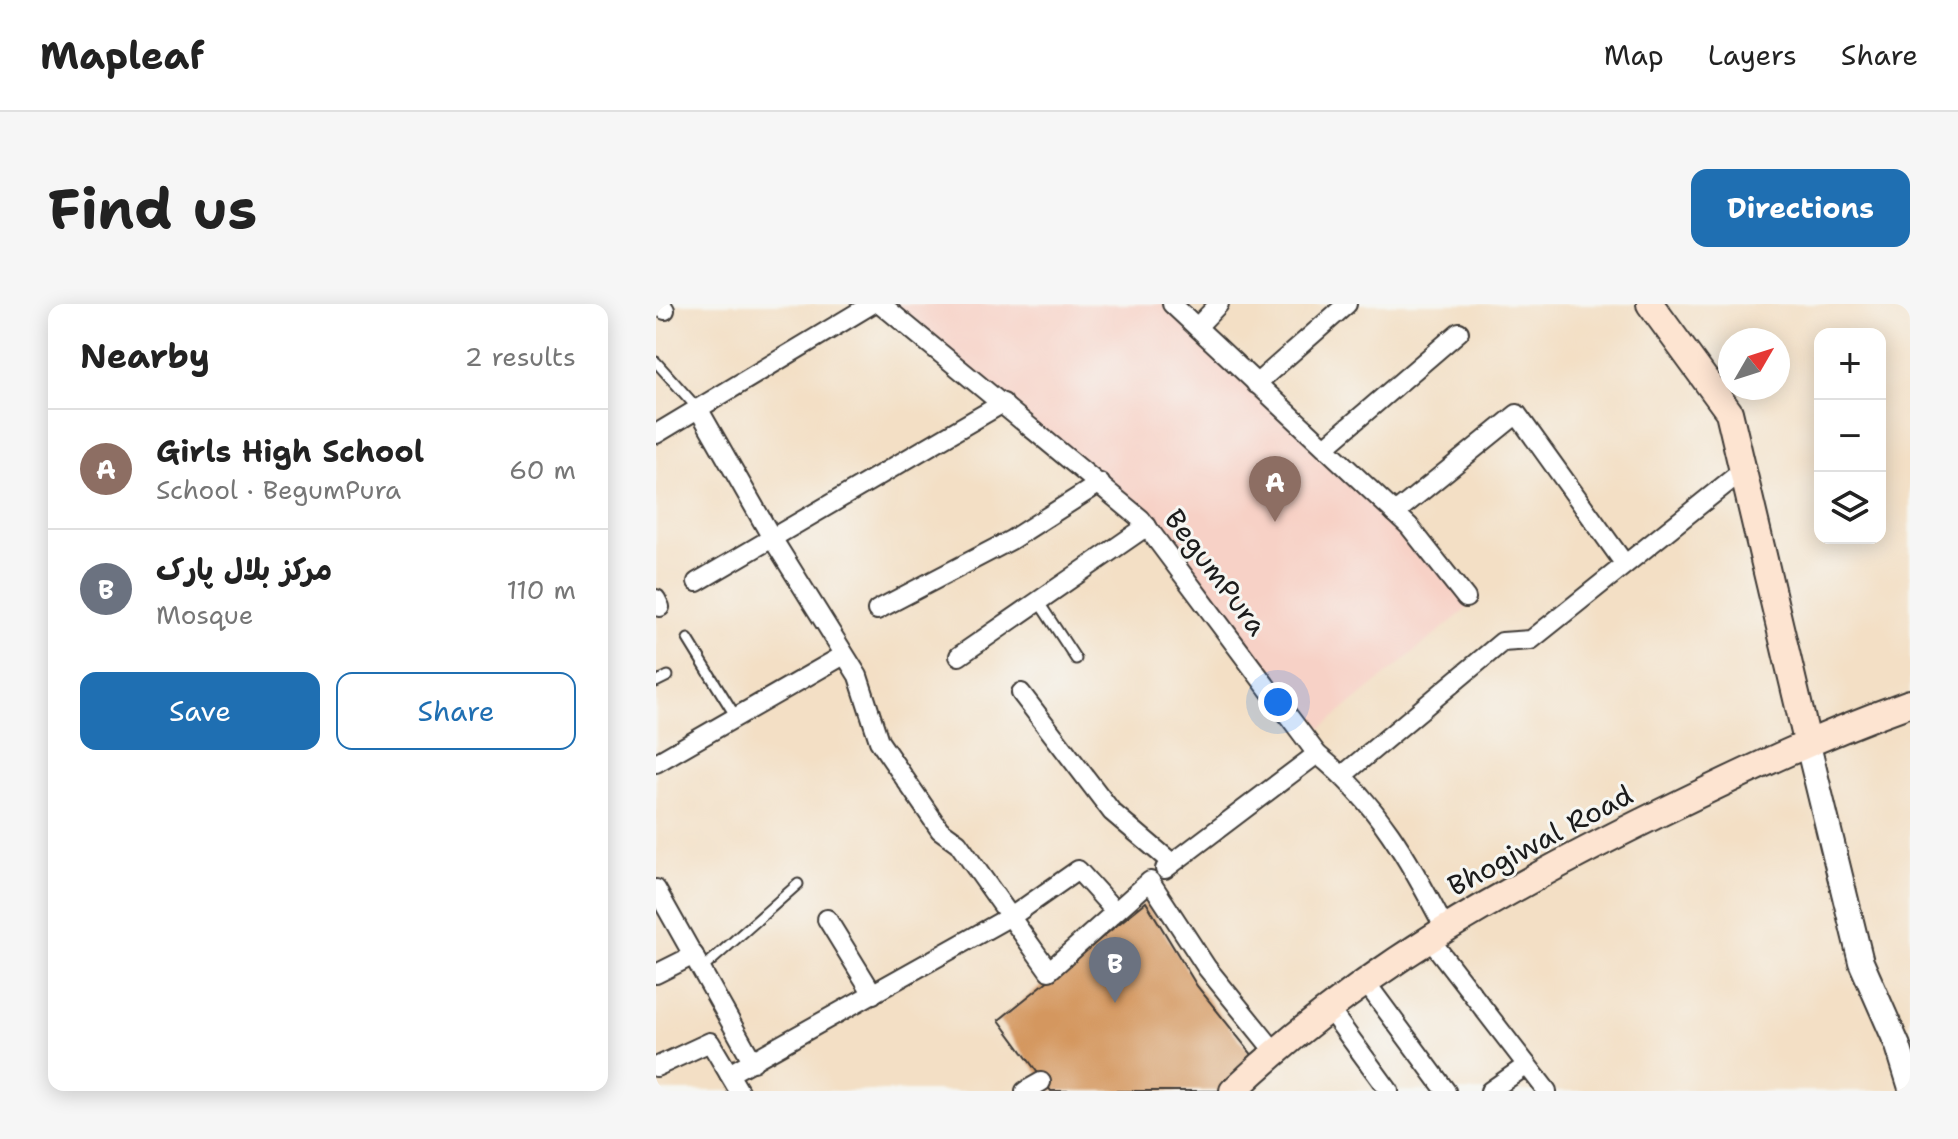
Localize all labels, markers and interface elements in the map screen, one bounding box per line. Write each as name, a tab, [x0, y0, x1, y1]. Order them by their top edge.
text: Mapleaf	[40, 30, 205, 81]
text: Map	[1604, 36, 1664, 74]
text: Layers	[1708, 36, 1797, 74]
text: Share	[1841, 36, 1918, 74]
button: Directions	[1691, 169, 1910, 247]
text: Find us	[48, 171, 257, 246]
north arrow	[1718, 328, 1790, 400]
map controls	[1814, 328, 1886, 544]
button: +	[1814, 328, 1886, 400]
text: Nearby	[80, 333, 210, 379]
text: 2 results	[464, 339, 576, 374]
button: −	[1814, 400, 1886, 472]
text: Girls High School	[156, 431, 424, 472]
text: A	[96, 452, 116, 487]
text: 60 m	[509, 452, 576, 487]
pin: A	[1249, 456, 1301, 522]
text: School · BegumPura	[156, 472, 401, 507]
button: layers	[1814, 472, 1886, 544]
street label: BegumPura	[1156, 501, 1276, 643]
text: مرکز بلال پارک	[156, 549, 332, 590]
text: B	[98, 572, 114, 607]
text: 110 m	[506, 572, 576, 607]
text: Mosque	[156, 597, 253, 632]
button: Save	[80, 672, 320, 750]
button: Share	[336, 672, 576, 750]
your location	[1258, 682, 1298, 722]
street label: Bhogiwal Road	[1441, 775, 1639, 905]
pin: B	[1089, 937, 1141, 1003]

